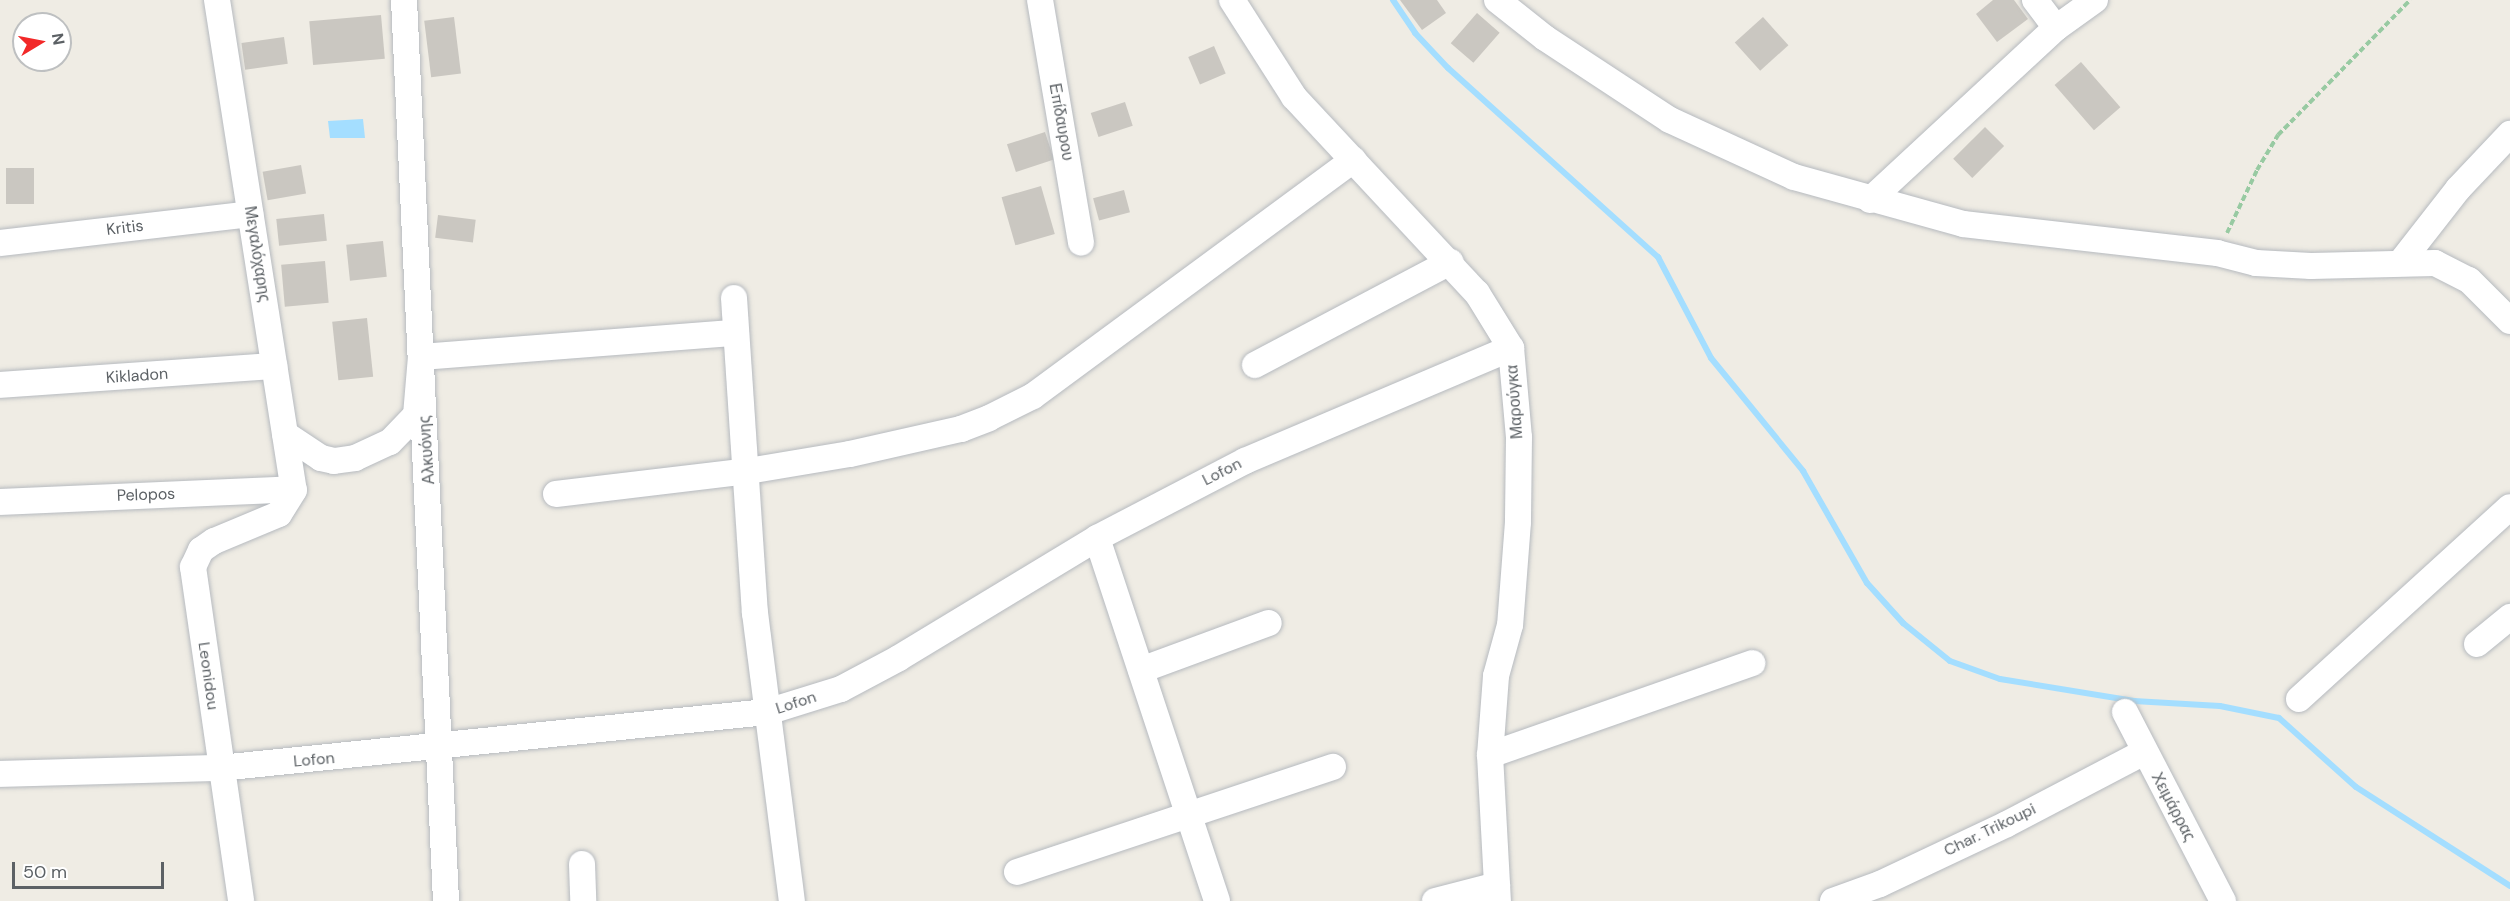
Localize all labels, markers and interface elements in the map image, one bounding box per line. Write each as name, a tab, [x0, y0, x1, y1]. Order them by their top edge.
north arrow	[12, 12, 72, 72]
text: N	[47, 32, 70, 47]
street label: Επίδαυρου	[1045, 82, 1077, 162]
street label: Μεγαλόχαρης	[240, 205, 274, 303]
street label: Kritis	[105, 216, 145, 240]
street label: Kikladon	[105, 364, 169, 388]
street label: Μαρούγκα	[1503, 364, 1527, 440]
street label: Αλκυόνης	[415, 415, 439, 485]
street label: Lofon	[1199, 454, 1245, 490]
street label: Pelopos	[116, 484, 176, 506]
street label: Leonidou	[194, 641, 222, 711]
street label: Lofon	[773, 687, 819, 719]
street label: Lofon	[293, 749, 335, 771]
street label: Χειμάρρας	[2147, 769, 2199, 845]
street label: Char. Trikoupi	[1941, 799, 2039, 861]
scale bar	[15, 850, 166, 888]
text: 50 m	[23, 860, 67, 884]

